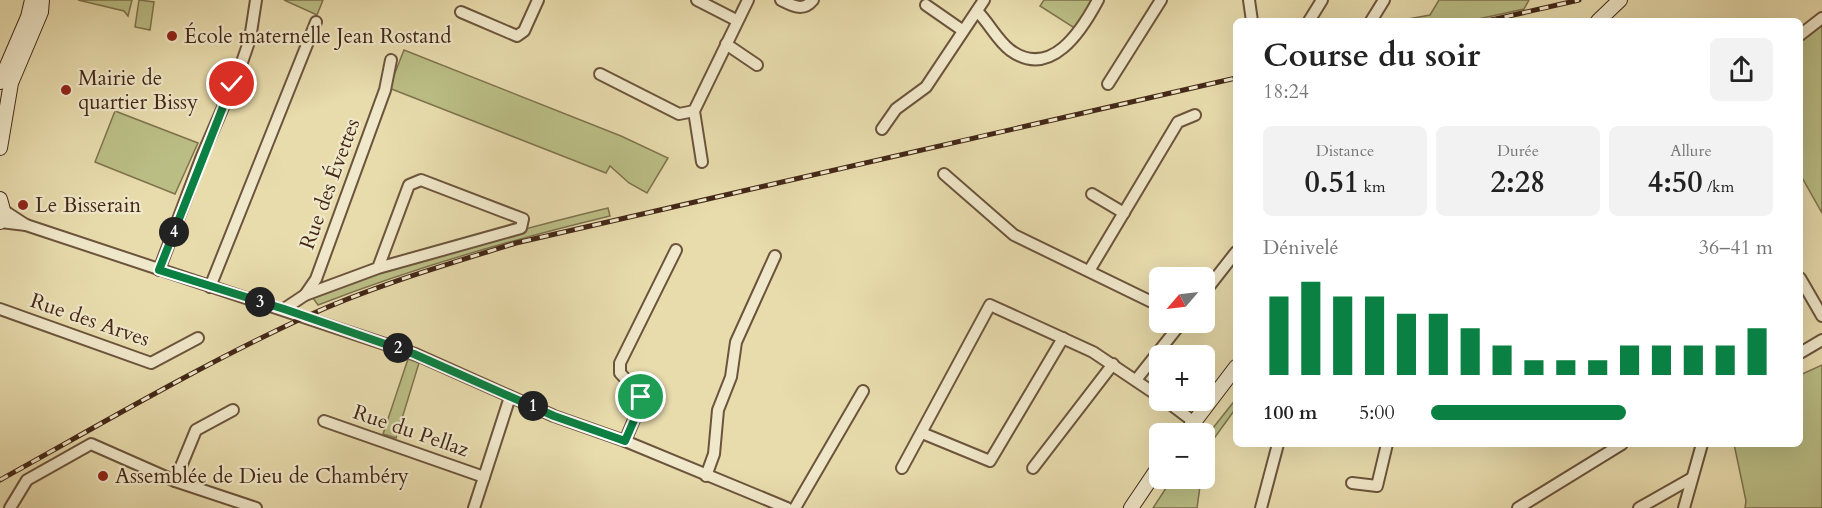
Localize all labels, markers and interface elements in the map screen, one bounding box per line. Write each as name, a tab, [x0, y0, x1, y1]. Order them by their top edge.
place label: École maternelle Jean Rostand	[184, 22, 451, 51]
marker: École maternelle Jean Rostand	[165, 29, 179, 43]
text: Course du soir	[1263, 33, 1480, 78]
button: share	[1710, 38, 1773, 101]
pin	[206, 58, 257, 109]
place label: Mairie de quartier Bissy	[78, 64, 198, 117]
icon: check	[215, 67, 248, 100]
text: 18:24	[1263, 78, 1309, 105]
marker: Mairie de quartier Bissy	[59, 83, 73, 97]
street label: Rue des Évettes	[293, 114, 367, 254]
text: Distance	[1316, 140, 1374, 162]
text: Durée	[1497, 140, 1539, 162]
text: Allure	[1670, 140, 1712, 162]
text: 0.51	[1304, 162, 1359, 203]
text: 2:28	[1491, 162, 1545, 203]
text: 4:50	[1648, 162, 1703, 203]
text: km	[1359, 176, 1386, 198]
text: /km	[1703, 176, 1734, 198]
place label: Le Bisserain	[35, 191, 141, 220]
marker: Le Bisserain	[16, 198, 30, 212]
pin: 4	[159, 217, 189, 247]
text: 4	[170, 221, 178, 243]
text: Dénivelé	[1263, 234, 1339, 261]
text: 36–41 m	[1699, 234, 1773, 261]
north arrow	[1149, 267, 1215, 333]
map controls	[1149, 267, 1215, 489]
street label: Rue des Arves	[26, 286, 154, 354]
pin: 3	[245, 287, 275, 317]
text: 3	[256, 291, 264, 313]
pin: 2	[383, 333, 413, 363]
text: 2	[394, 337, 402, 359]
button: +	[1149, 345, 1215, 411]
pin	[615, 371, 666, 422]
icon: arrive	[624, 380, 657, 413]
pin: 1	[518, 391, 548, 421]
text: 1	[529, 395, 537, 417]
street label: Rue du Pellaz	[349, 398, 473, 465]
text: 100 m	[1263, 399, 1318, 426]
text: 5:00	[1359, 399, 1395, 426]
button: −	[1149, 423, 1215, 489]
place label: Assemblée de Dieu de Chambéry	[115, 462, 409, 491]
marker: Assemblée de Dieu de Chambéry	[96, 469, 110, 483]

